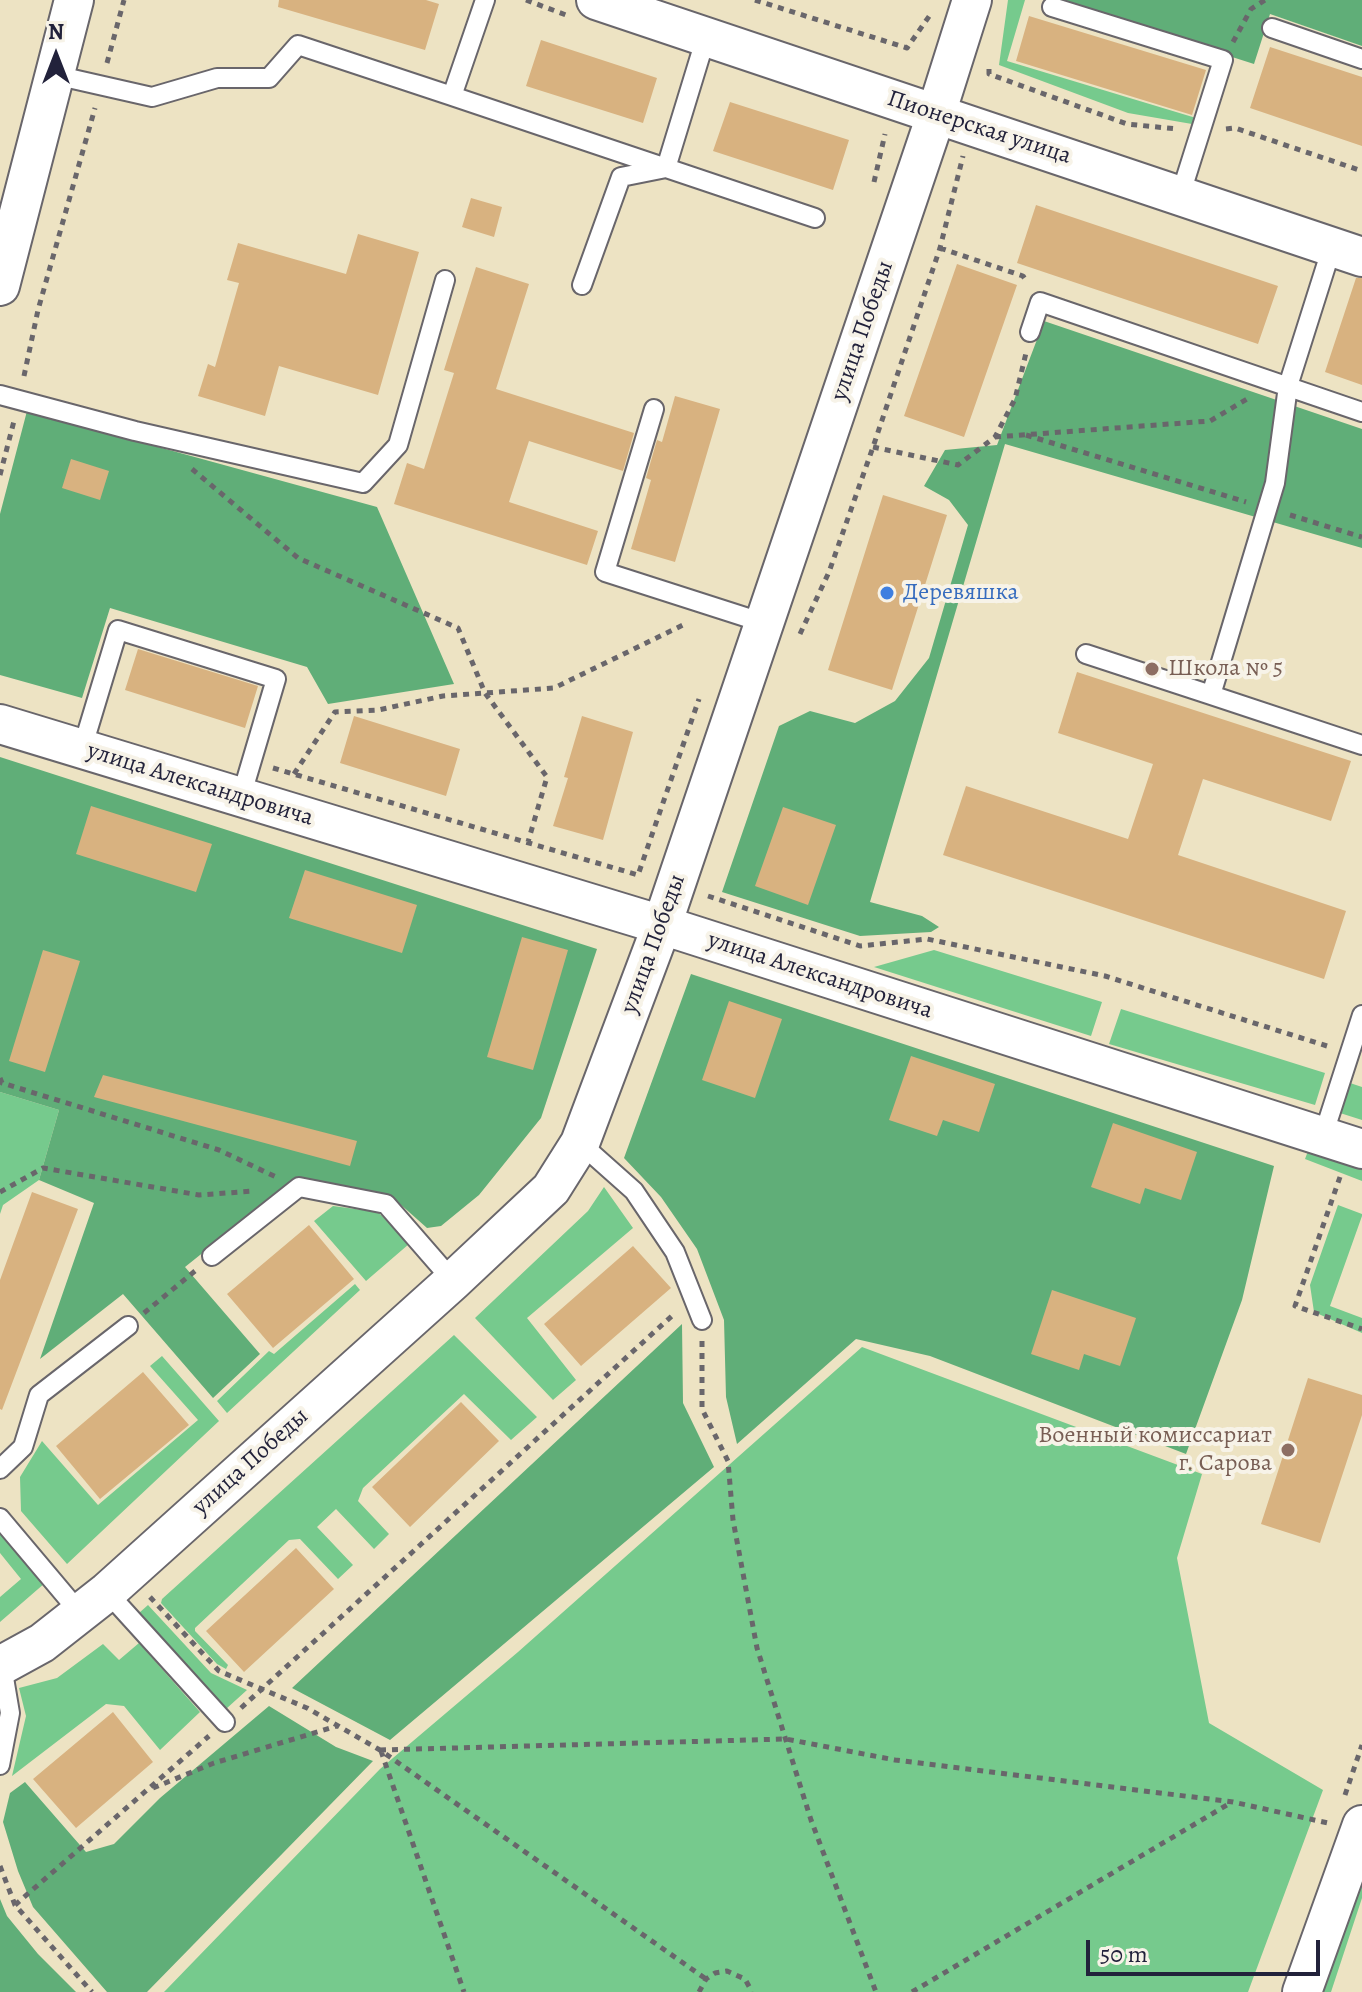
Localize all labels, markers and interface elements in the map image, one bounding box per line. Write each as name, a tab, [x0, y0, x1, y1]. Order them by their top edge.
north arrow	[16, 16, 96, 96]
text: N	[48, 17, 64, 47]
street label: Пионерская улица	[883, 85, 1075, 171]
street label: улица Победы	[826, 257, 900, 405]
place label: Деревяшка	[903, 579, 1019, 607]
marker: Деревяшка	[878, 584, 896, 602]
place label: Школа № 5	[1168, 655, 1283, 683]
marker: Школа № 5	[1143, 660, 1161, 678]
street label: улица Александровича	[84, 737, 316, 833]
street label: улица Победы	[615, 870, 693, 1018]
street label: улица Александровича	[704, 926, 936, 1026]
street label: улица Победы	[187, 1402, 315, 1522]
place label: Военный комиссариат г. Сарова	[1038, 1422, 1272, 1478]
marker: Военный комиссариат г. Сарова	[1279, 1441, 1297, 1459]
scale bar	[1090, 1924, 1324, 1974]
text: 50 m	[1100, 1938, 1148, 1970]

